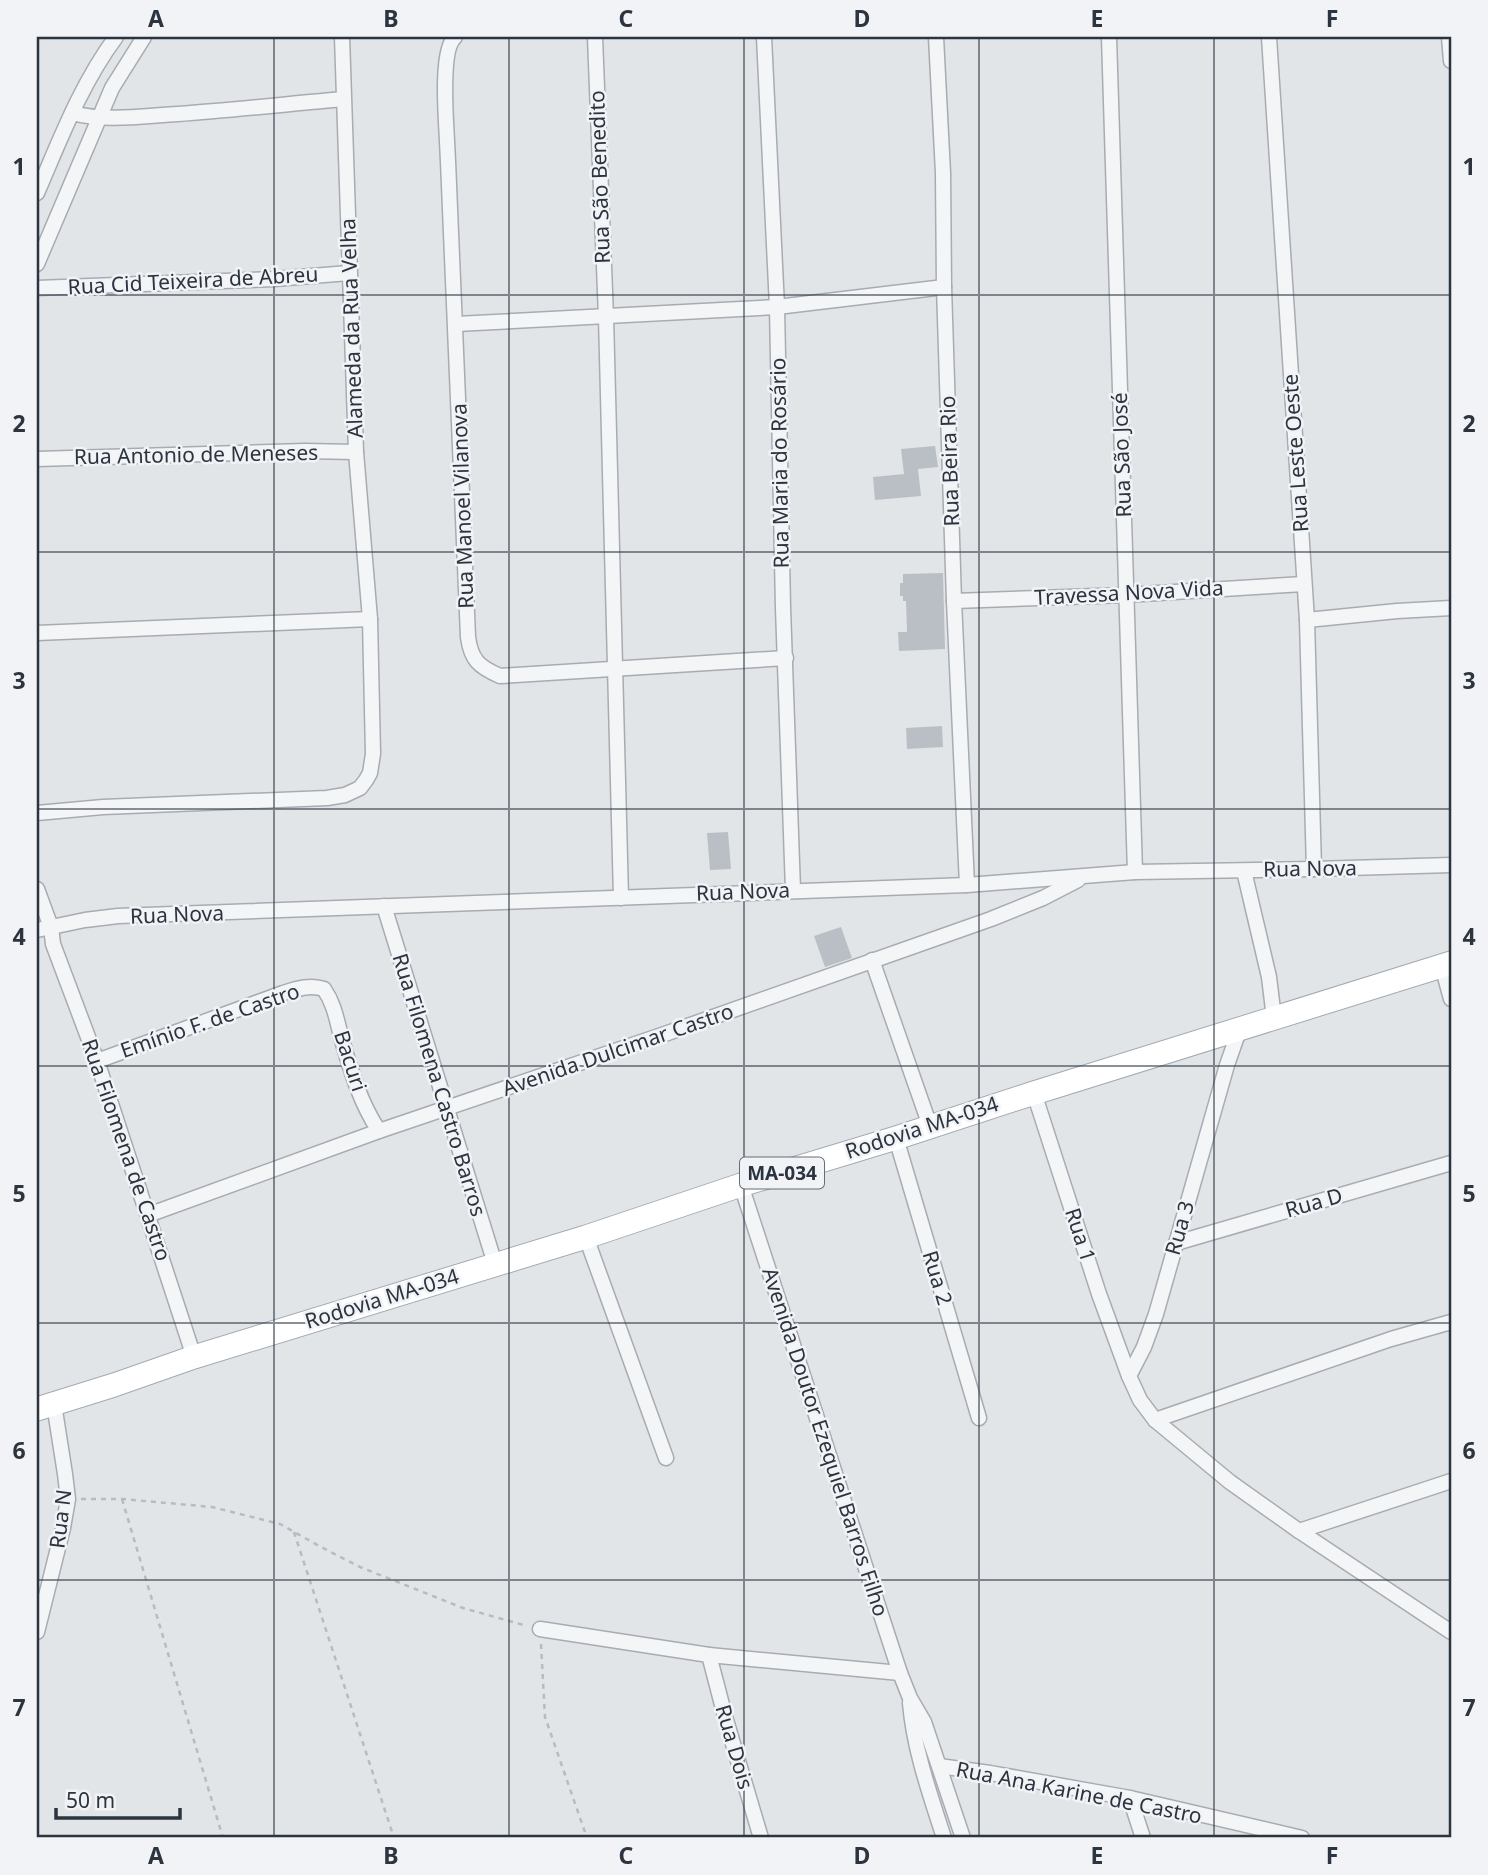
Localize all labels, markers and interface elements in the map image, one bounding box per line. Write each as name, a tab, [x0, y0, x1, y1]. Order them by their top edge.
text: A	[148, 2, 164, 34]
text: B	[383, 2, 399, 34]
text: C	[619, 2, 634, 34]
text: D	[854, 2, 870, 34]
text: E	[1091, 2, 1103, 34]
text: F	[1326, 2, 1338, 34]
street label: Rua São Benedito	[582, 90, 616, 264]
text: 1	[12, 150, 26, 182]
text: 1	[1462, 150, 1476, 182]
street label: Alameda da Rua Velha	[333, 218, 369, 438]
street label: Rua Cid Teixeira de Abreu	[67, 259, 319, 301]
street label: Rua Maria do Rosário	[763, 357, 795, 569]
street label: Rua Leste Oeste	[1275, 373, 1315, 533]
street label: Rua São José	[1105, 392, 1137, 518]
street label: Rua Beira Rio	[933, 395, 965, 527]
street label: Rua Manoel Vilanova	[444, 403, 480, 609]
text: 2	[12, 407, 26, 439]
text: 2	[1462, 407, 1476, 439]
street label: Rua Antonio de Meneses	[74, 438, 318, 470]
street label: Travessa Nova Vida	[1034, 573, 1224, 611]
text: 3	[12, 664, 26, 696]
text: 3	[1462, 664, 1476, 696]
street label: Rua Nova	[1263, 853, 1357, 883]
street label: Rua Nova	[696, 875, 790, 907]
street label: Rua Nova	[130, 898, 224, 930]
text: 4	[12, 920, 26, 952]
text: 4	[1462, 920, 1476, 952]
street label: Rua Filomena Castro Barros	[387, 950, 493, 1220]
street label: Emínio F. de Castro	[116, 976, 303, 1064]
street label: Avenida Dulcimar Castro	[498, 996, 737, 1102]
street label: Bacuri	[328, 1027, 374, 1095]
street label: Rua Filomena de Castro	[76, 1035, 178, 1265]
street label: Rodovia MA-034	[841, 1089, 1002, 1165]
road number: MA-034	[740, 1158, 824, 1189]
text: 5	[12, 1177, 26, 1209]
text: 5	[1462, 1177, 1476, 1209]
street label: Rua D	[1282, 1181, 1346, 1224]
street label: Rua 3	[1158, 1197, 1200, 1258]
street label: Rua 1	[1059, 1204, 1103, 1265]
street label: Rua 2	[916, 1247, 959, 1308]
street label: Rodovia MA-034	[301, 1261, 462, 1335]
street label: Avenida Doutor Ezequiel Barros Filho	[756, 1264, 896, 1620]
text: 6	[12, 1434, 26, 1466]
text: 6	[1462, 1434, 1476, 1466]
street label: Rua N	[43, 1488, 78, 1550]
text: 7	[12, 1691, 26, 1723]
text: 7	[1462, 1691, 1476, 1723]
street label: Rua Dois	[710, 1701, 760, 1792]
street label: Rua Ana Karine de Castro	[954, 1754, 1205, 1830]
scale bar	[56, 1777, 180, 1821]
text: 50 m	[66, 1786, 115, 1814]
text: A	[148, 1839, 164, 1871]
text: B	[383, 1839, 399, 1871]
text: C	[619, 1839, 634, 1871]
text: D	[854, 1839, 870, 1871]
text: E	[1091, 1839, 1103, 1871]
text: F	[1326, 1839, 1338, 1871]

